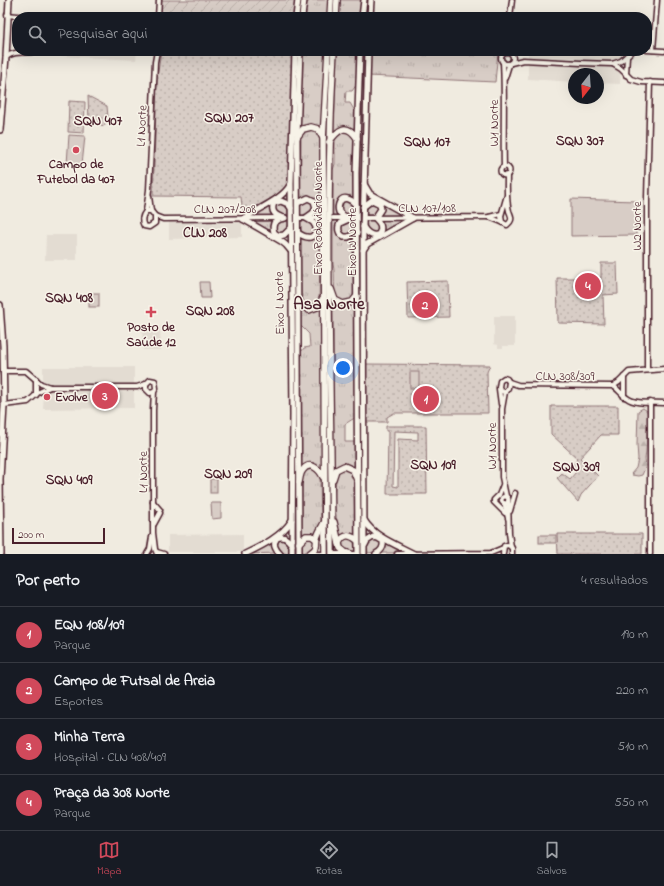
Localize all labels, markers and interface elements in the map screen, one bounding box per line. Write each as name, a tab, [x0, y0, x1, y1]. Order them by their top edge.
search box	[12, 12, 652, 56]
icon: search	[26, 23, 48, 45]
text: Pesquisar aqui	[58, 23, 147, 45]
north arrow	[568, 68, 604, 104]
street label: W1 Norte	[485, 99, 504, 147]
street label: L1 Norte	[131, 104, 153, 147]
district label: SQN 207	[204, 108, 254, 129]
district label: SQN 407	[74, 111, 122, 132]
district label: SQN 307	[556, 131, 604, 152]
district label: SQN 107	[403, 132, 451, 153]
marker: Campo de Futebol da 407	[71, 145, 81, 155]
place label: Campo de Futebol da 407	[36, 155, 115, 189]
street label: Eixo Rodoviário Norte	[309, 161, 328, 275]
street label: CLN 107/108	[398, 199, 456, 218]
street label: CLN 207/208	[194, 200, 256, 219]
street label: W2 Norte	[628, 201, 647, 251]
street label: Eixo W Norte	[343, 207, 362, 276]
district label: CLN 208	[183, 223, 228, 244]
street label: Eixo L Norte	[270, 271, 290, 335]
pin: 4	[575, 271, 601, 301]
district label: SQN 408	[45, 288, 94, 309]
pin: 2	[412, 290, 438, 320]
district label: Asa Norte	[293, 292, 366, 317]
district label: SQN 208	[185, 301, 235, 322]
marker: Posto de Saúde 12	[145, 306, 157, 318]
place label: Posto de Saúde 12	[126, 318, 176, 352]
your location	[333, 358, 353, 378]
street label: CLN 308/309	[536, 367, 594, 386]
pin: 3	[92, 381, 118, 411]
pin: 1	[413, 384, 439, 414]
place label: Evolve	[55, 388, 89, 407]
marker: Evolve	[42, 392, 52, 402]
street label: W1 Norte	[483, 422, 502, 470]
street label: L1 Norte	[134, 451, 153, 493]
district label: SQN 109	[410, 455, 457, 476]
district label: SQN 309	[553, 457, 600, 478]
district label: SQN 209	[204, 464, 253, 485]
district label: SQN 409	[46, 470, 93, 491]
scale bar	[12, 526, 105, 545]
text: 200 m	[18, 527, 44, 543]
text: Por perto	[16, 568, 80, 593]
text: 4 resultados	[581, 571, 648, 590]
text: EQN 108/109	[54, 614, 124, 636]
text: 1	[27, 625, 31, 644]
text: 190 m	[621, 625, 648, 644]
text: Parque	[54, 636, 90, 655]
text: Campo de Futsal de Areia	[54, 670, 215, 692]
text: 2	[26, 681, 32, 700]
text: 220 m	[616, 681, 648, 700]
text: Esportes	[54, 692, 103, 711]
text: Minha Terra	[54, 726, 125, 748]
text: 3	[26, 737, 32, 756]
text: 510 m	[617, 737, 648, 756]
text: Hospital · CLN 408/409	[54, 748, 166, 767]
text: Praça da 308 Norte	[54, 782, 170, 804]
text: 4	[26, 793, 32, 812]
text: 550 m	[614, 793, 648, 812]
text: Parque	[54, 804, 90, 823]
tab: Mapa	[97, 839, 122, 879]
tab: Rotas	[316, 839, 343, 879]
tab: Salvos	[537, 839, 567, 879]

